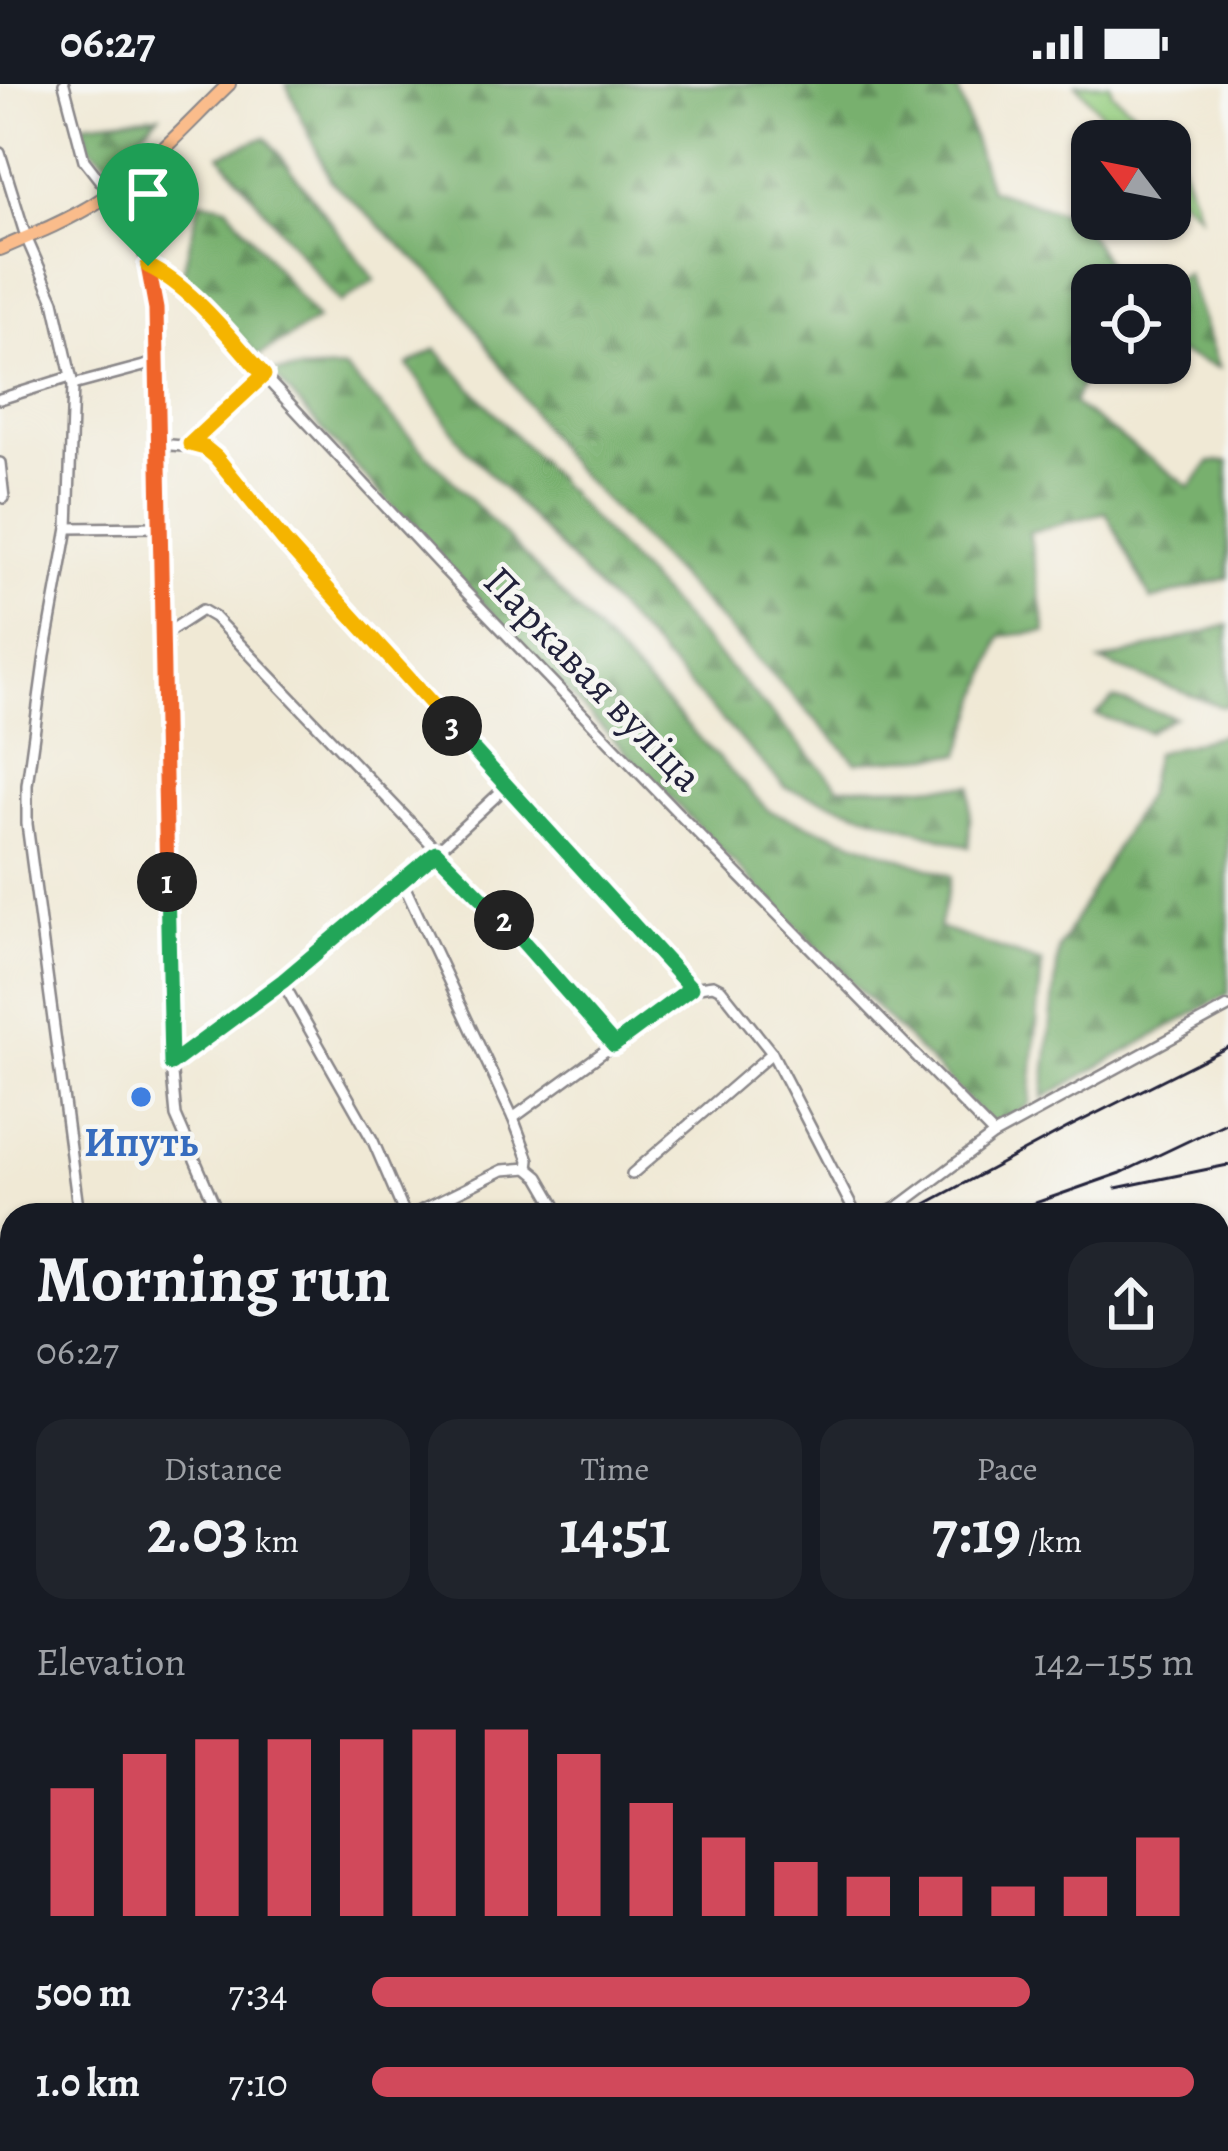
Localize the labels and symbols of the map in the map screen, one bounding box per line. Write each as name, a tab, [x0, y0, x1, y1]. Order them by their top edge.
north arrow	[1071, 120, 1191, 240]
pin	[97, 143, 199, 266]
street label: Паркавая вуліца	[471, 553, 716, 804]
pin: 3	[422, 696, 482, 756]
pin: 1	[137, 852, 197, 912]
pin: 2	[474, 890, 534, 950]
marker: Ипуть	[128, 1084, 154, 1110]
place label: Ипуть	[84, 1113, 198, 1170]

